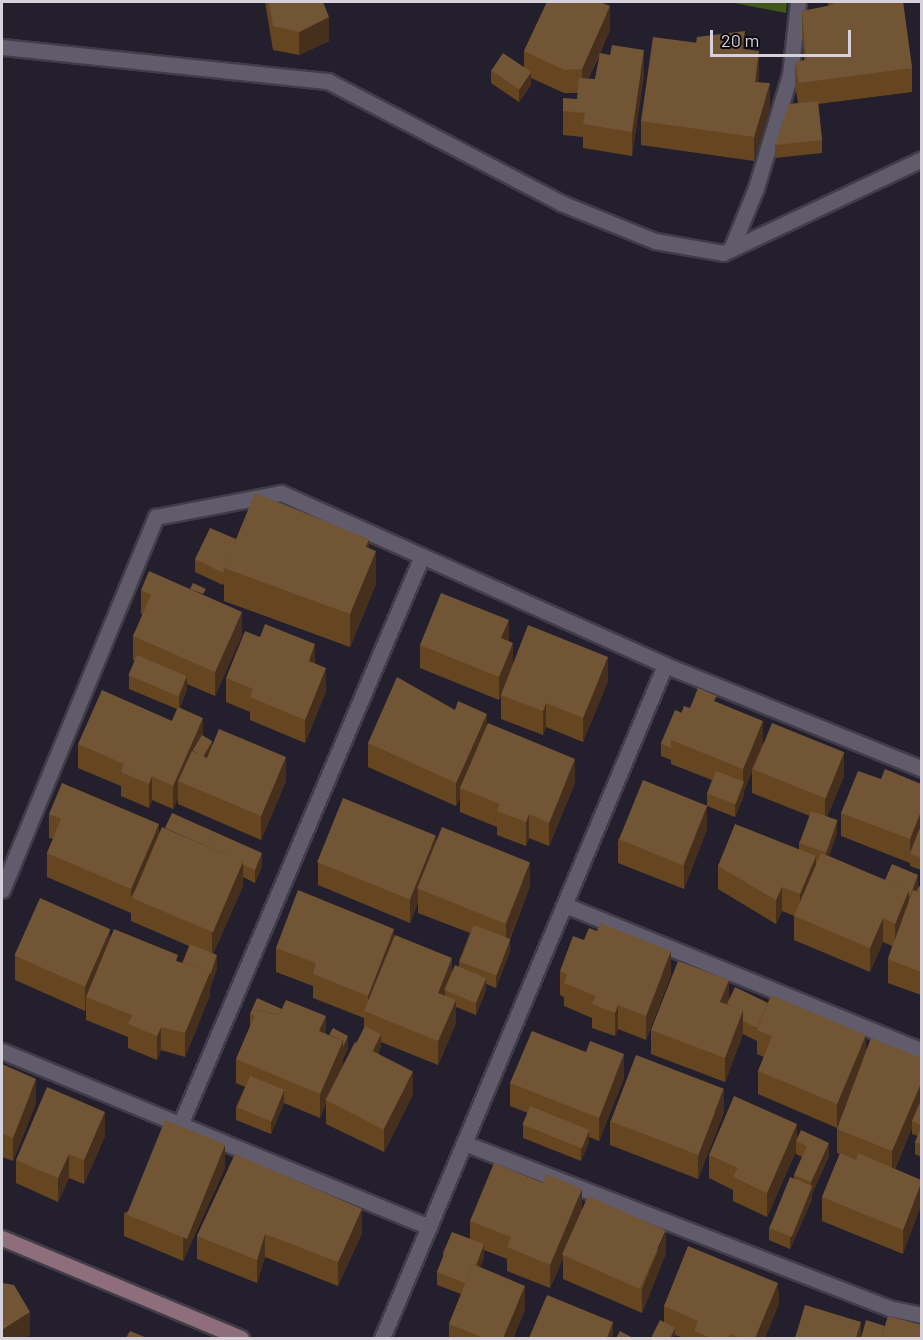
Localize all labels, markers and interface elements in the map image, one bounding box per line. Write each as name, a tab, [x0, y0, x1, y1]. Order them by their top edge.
scale bar	[713, 18, 854, 56]
text: 20 m	[721, 29, 759, 51]

